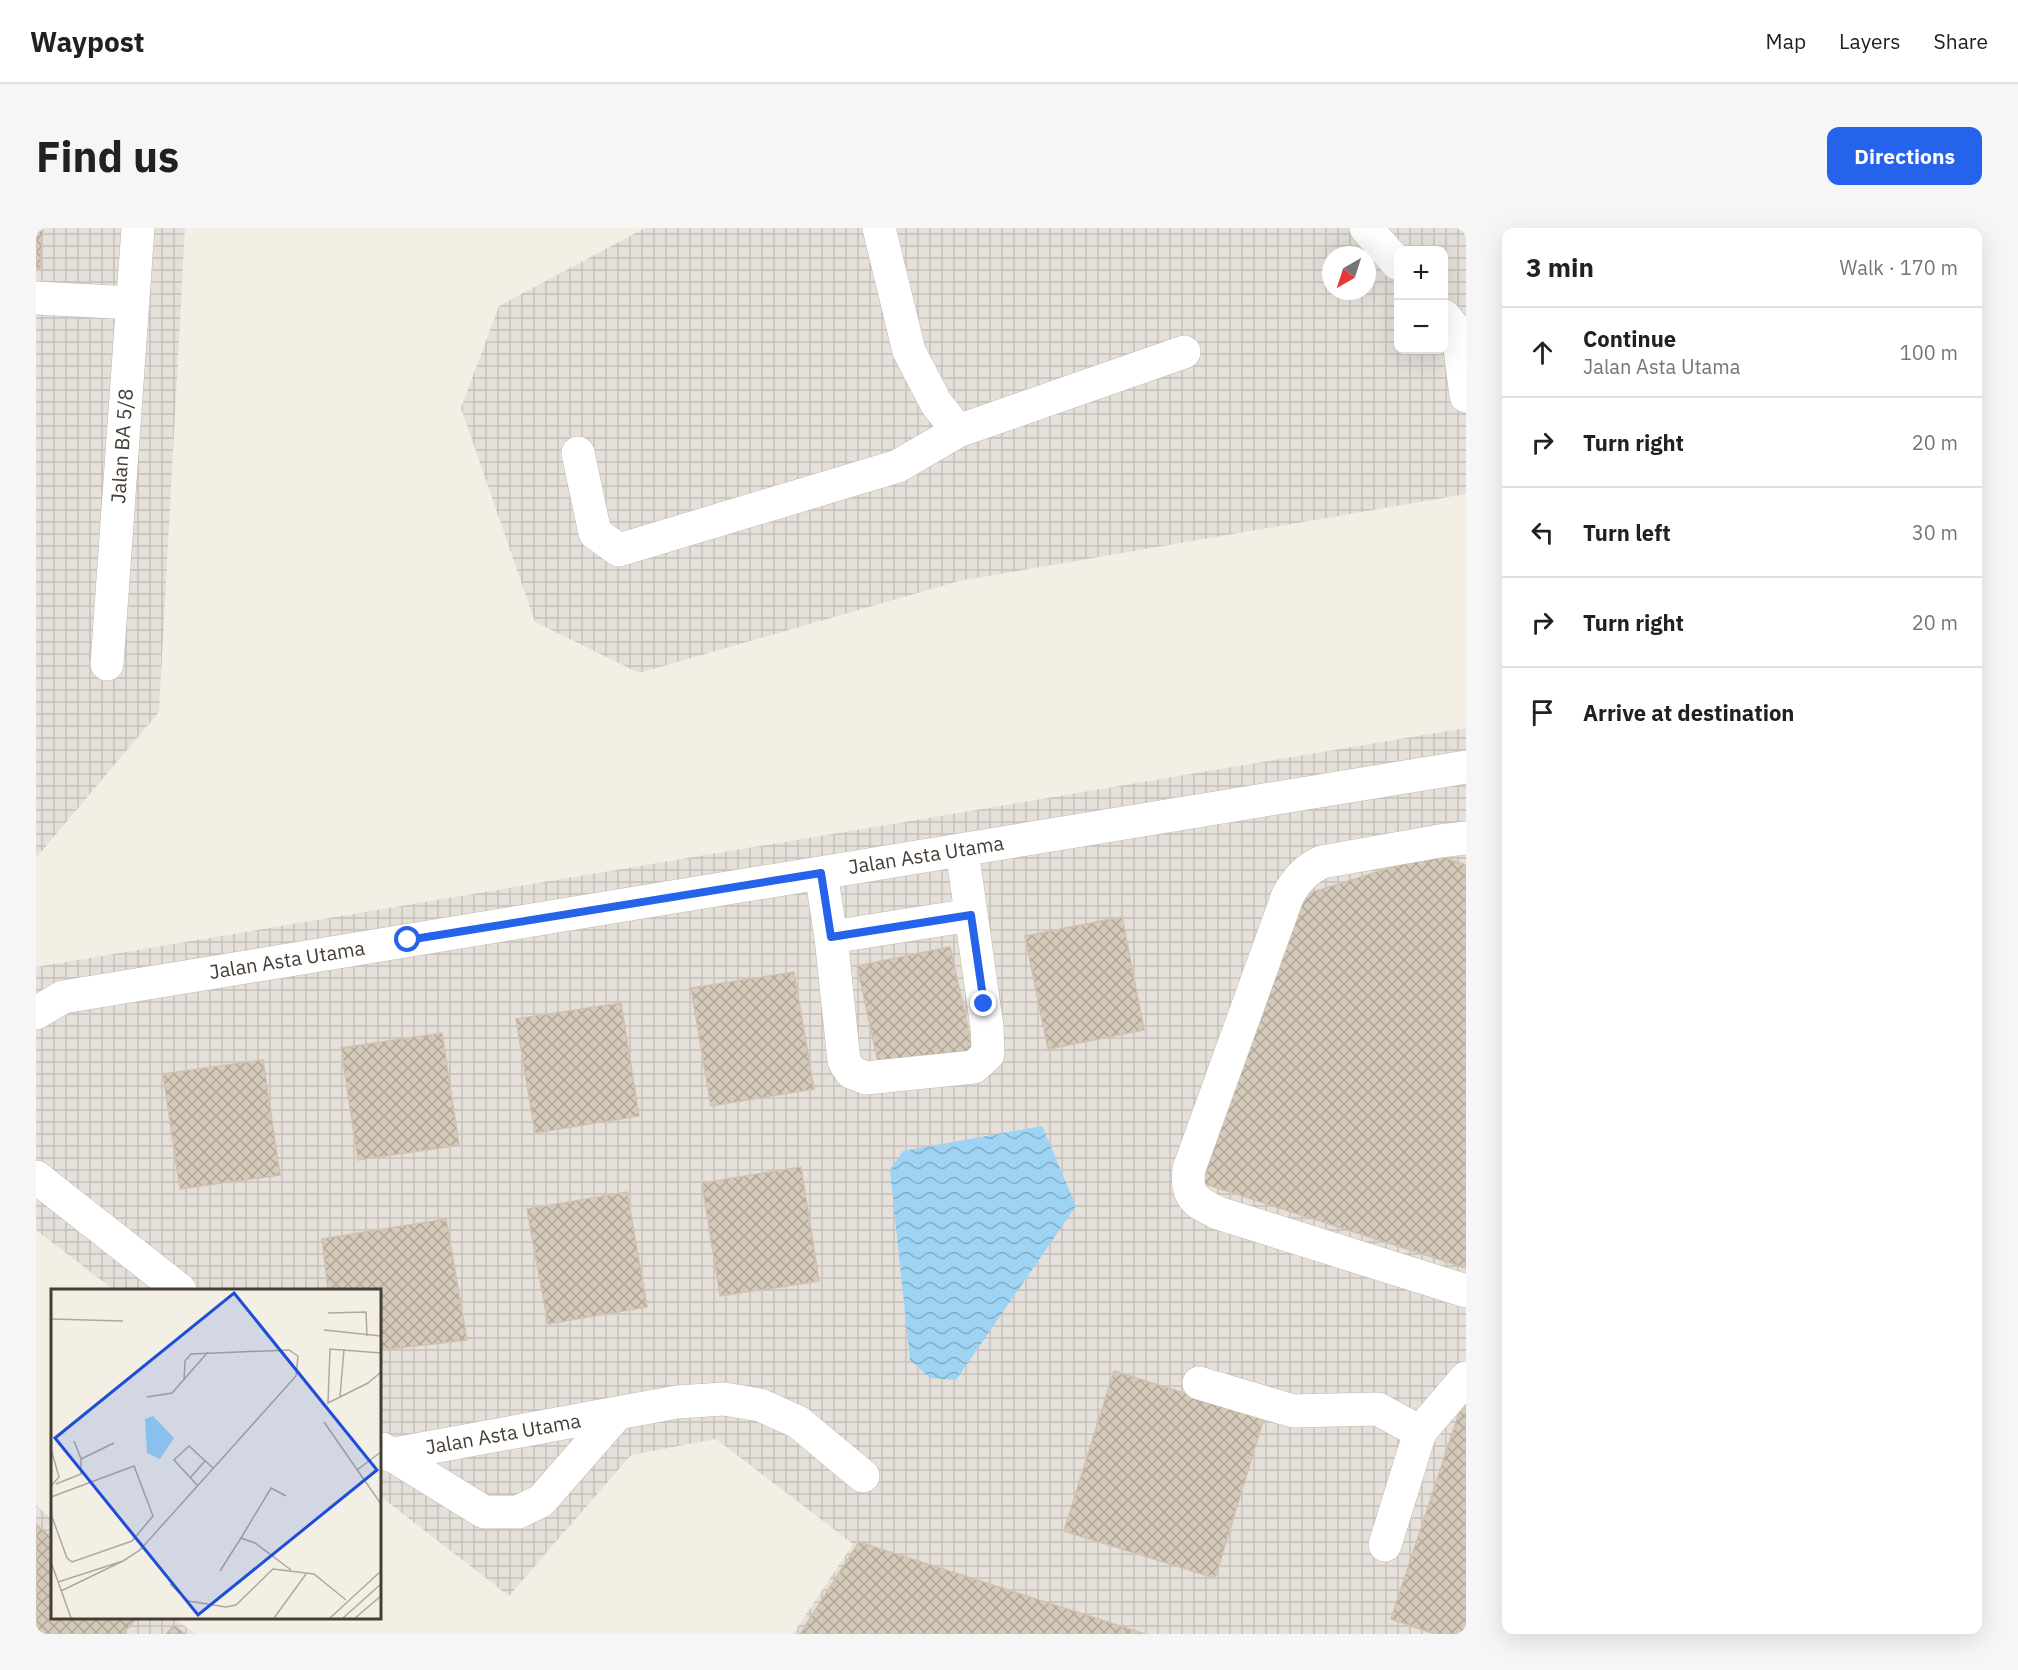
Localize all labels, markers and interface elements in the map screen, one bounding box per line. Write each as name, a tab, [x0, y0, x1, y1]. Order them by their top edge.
text: Waypost	[30, 23, 144, 60]
text: Map	[1766, 27, 1806, 55]
text: Layers	[1839, 27, 1901, 55]
text: Share	[1934, 27, 1988, 55]
button: Directions	[1827, 127, 1982, 185]
text: Find us	[36, 129, 179, 184]
north arrow	[1322, 246, 1376, 300]
map controls	[1394, 246, 1448, 354]
button: +	[1394, 246, 1448, 300]
text: 3 min	[1526, 250, 1594, 284]
text: Walk · 170 m	[1840, 254, 1958, 281]
button: −	[1394, 300, 1448, 354]
text: Continue	[1583, 324, 1676, 353]
icon: ahead	[1526, 336, 1559, 369]
text: 100 m	[1900, 339, 1958, 366]
text: Jalan Asta Utama	[1583, 353, 1740, 380]
street label: Jalan BA 5/8	[104, 388, 139, 504]
icon: right	[1526, 426, 1559, 459]
text: Turn right	[1583, 428, 1684, 457]
text: 20 m	[1912, 429, 1958, 456]
icon: left	[1526, 516, 1559, 549]
text: Turn left	[1583, 518, 1671, 547]
text: 30 m	[1912, 519, 1958, 546]
icon: right	[1526, 606, 1559, 639]
text: Turn right	[1583, 608, 1684, 637]
text: 20 m	[1912, 609, 1958, 636]
icon: arrive	[1526, 696, 1559, 729]
text: Arrive at destination	[1583, 698, 1794, 727]
street label: Jalan Asta Utama	[846, 829, 1006, 880]
route start	[394, 926, 420, 952]
street label: Jalan Asta Utama	[207, 934, 367, 985]
route end	[970, 990, 996, 1016]
inset map	[51, 1289, 381, 1619]
street label: Jalan Asta Utama	[423, 1406, 583, 1460]

